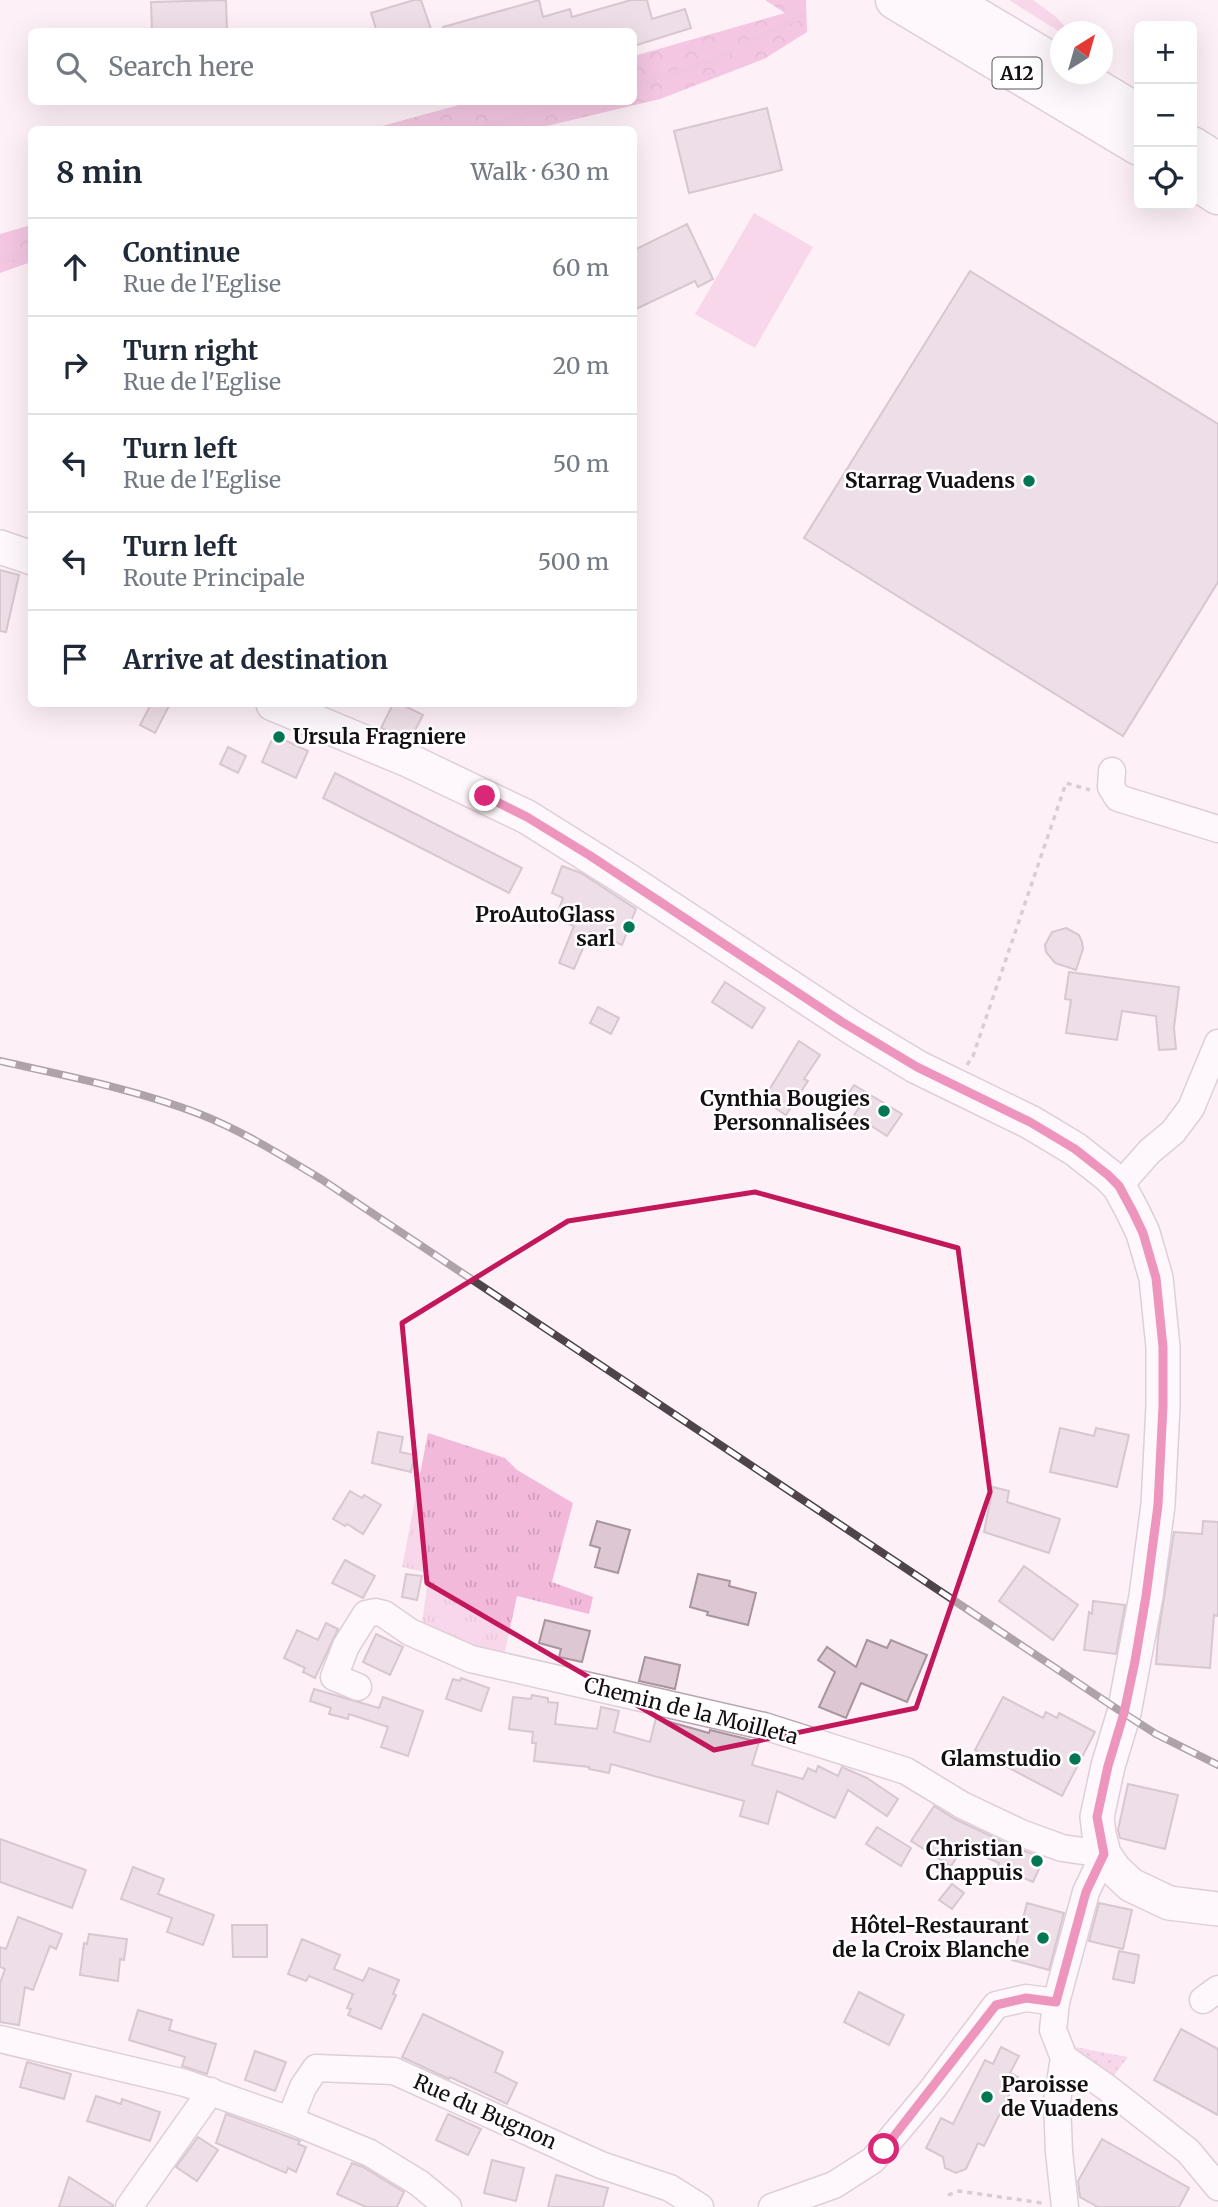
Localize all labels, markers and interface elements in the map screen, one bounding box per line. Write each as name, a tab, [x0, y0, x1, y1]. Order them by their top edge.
north arrow	[1050, 21, 1113, 84]
map controls	[1134, 21, 1197, 210]
button: +	[1134, 21, 1197, 84]
search box	[28, 28, 637, 105]
icon: search	[52, 48, 90, 86]
text: Search here	[108, 50, 254, 83]
road number: A12	[992, 58, 1042, 88]
button: −	[1134, 84, 1197, 147]
button: locate	[1134, 147, 1197, 210]
text: 8 min	[56, 153, 142, 191]
text: Walk · 630 m	[471, 157, 609, 186]
text: Continue	[123, 236, 240, 269]
icon: ahead	[56, 248, 94, 286]
text: 60 m	[552, 253, 609, 282]
text: Rue de l'Eglise	[123, 269, 281, 298]
text: Turn right	[123, 334, 258, 367]
icon: right	[56, 346, 94, 384]
text: 20 m	[553, 351, 609, 380]
text: Rue de l'Eglise	[123, 367, 281, 396]
text: Turn left	[123, 432, 237, 465]
icon: left	[56, 444, 94, 482]
text: 50 m	[553, 449, 609, 478]
text: Rue de l'Eglise	[123, 465, 281, 494]
place label: Starrag Vuadens	[845, 467, 1015, 494]
marker: Starrag Vuadens	[1021, 473, 1037, 489]
text: Turn left	[123, 530, 237, 563]
icon: left	[56, 542, 94, 580]
text: 500 m	[538, 547, 609, 576]
text: Route Principale	[123, 563, 305, 592]
icon: arrive	[56, 640, 94, 678]
text: Arrive at destination	[123, 643, 388, 676]
place label: Ursula Fragniere	[293, 723, 466, 750]
marker: Ursula Fragniere	[271, 729, 287, 745]
route end	[469, 780, 500, 811]
place label: ProAutoGlass sarl	[475, 901, 615, 952]
marker: ProAutoGlass sarl	[621, 919, 637, 935]
place label: Cynthia Bougies Personnalisées	[700, 1085, 870, 1136]
marker: Cynthia Bougies Personnalisées	[876, 1103, 892, 1119]
street label: Chemin de la Moilleta	[581, 1671, 801, 1750]
place label: Glamstudio	[941, 1745, 1061, 1772]
marker: Glamstudio	[1067, 1751, 1083, 1767]
place label: Christian Chappuis	[926, 1835, 1023, 1886]
marker: Christian Chappuis	[1029, 1853, 1045, 1869]
place label: Hôtel-Restaurant de la Croix Blanche	[832, 1912, 1030, 1963]
marker: Hôtel-Restaurant de la Croix Blanche	[1035, 1930, 1051, 1946]
street label: Rue du Bugnon	[409, 2068, 561, 2155]
place label: Paroisse de Vuadens	[1001, 2071, 1119, 2122]
marker: Paroisse de Vuadens	[979, 2089, 995, 2105]
route start	[868, 2133, 899, 2164]

